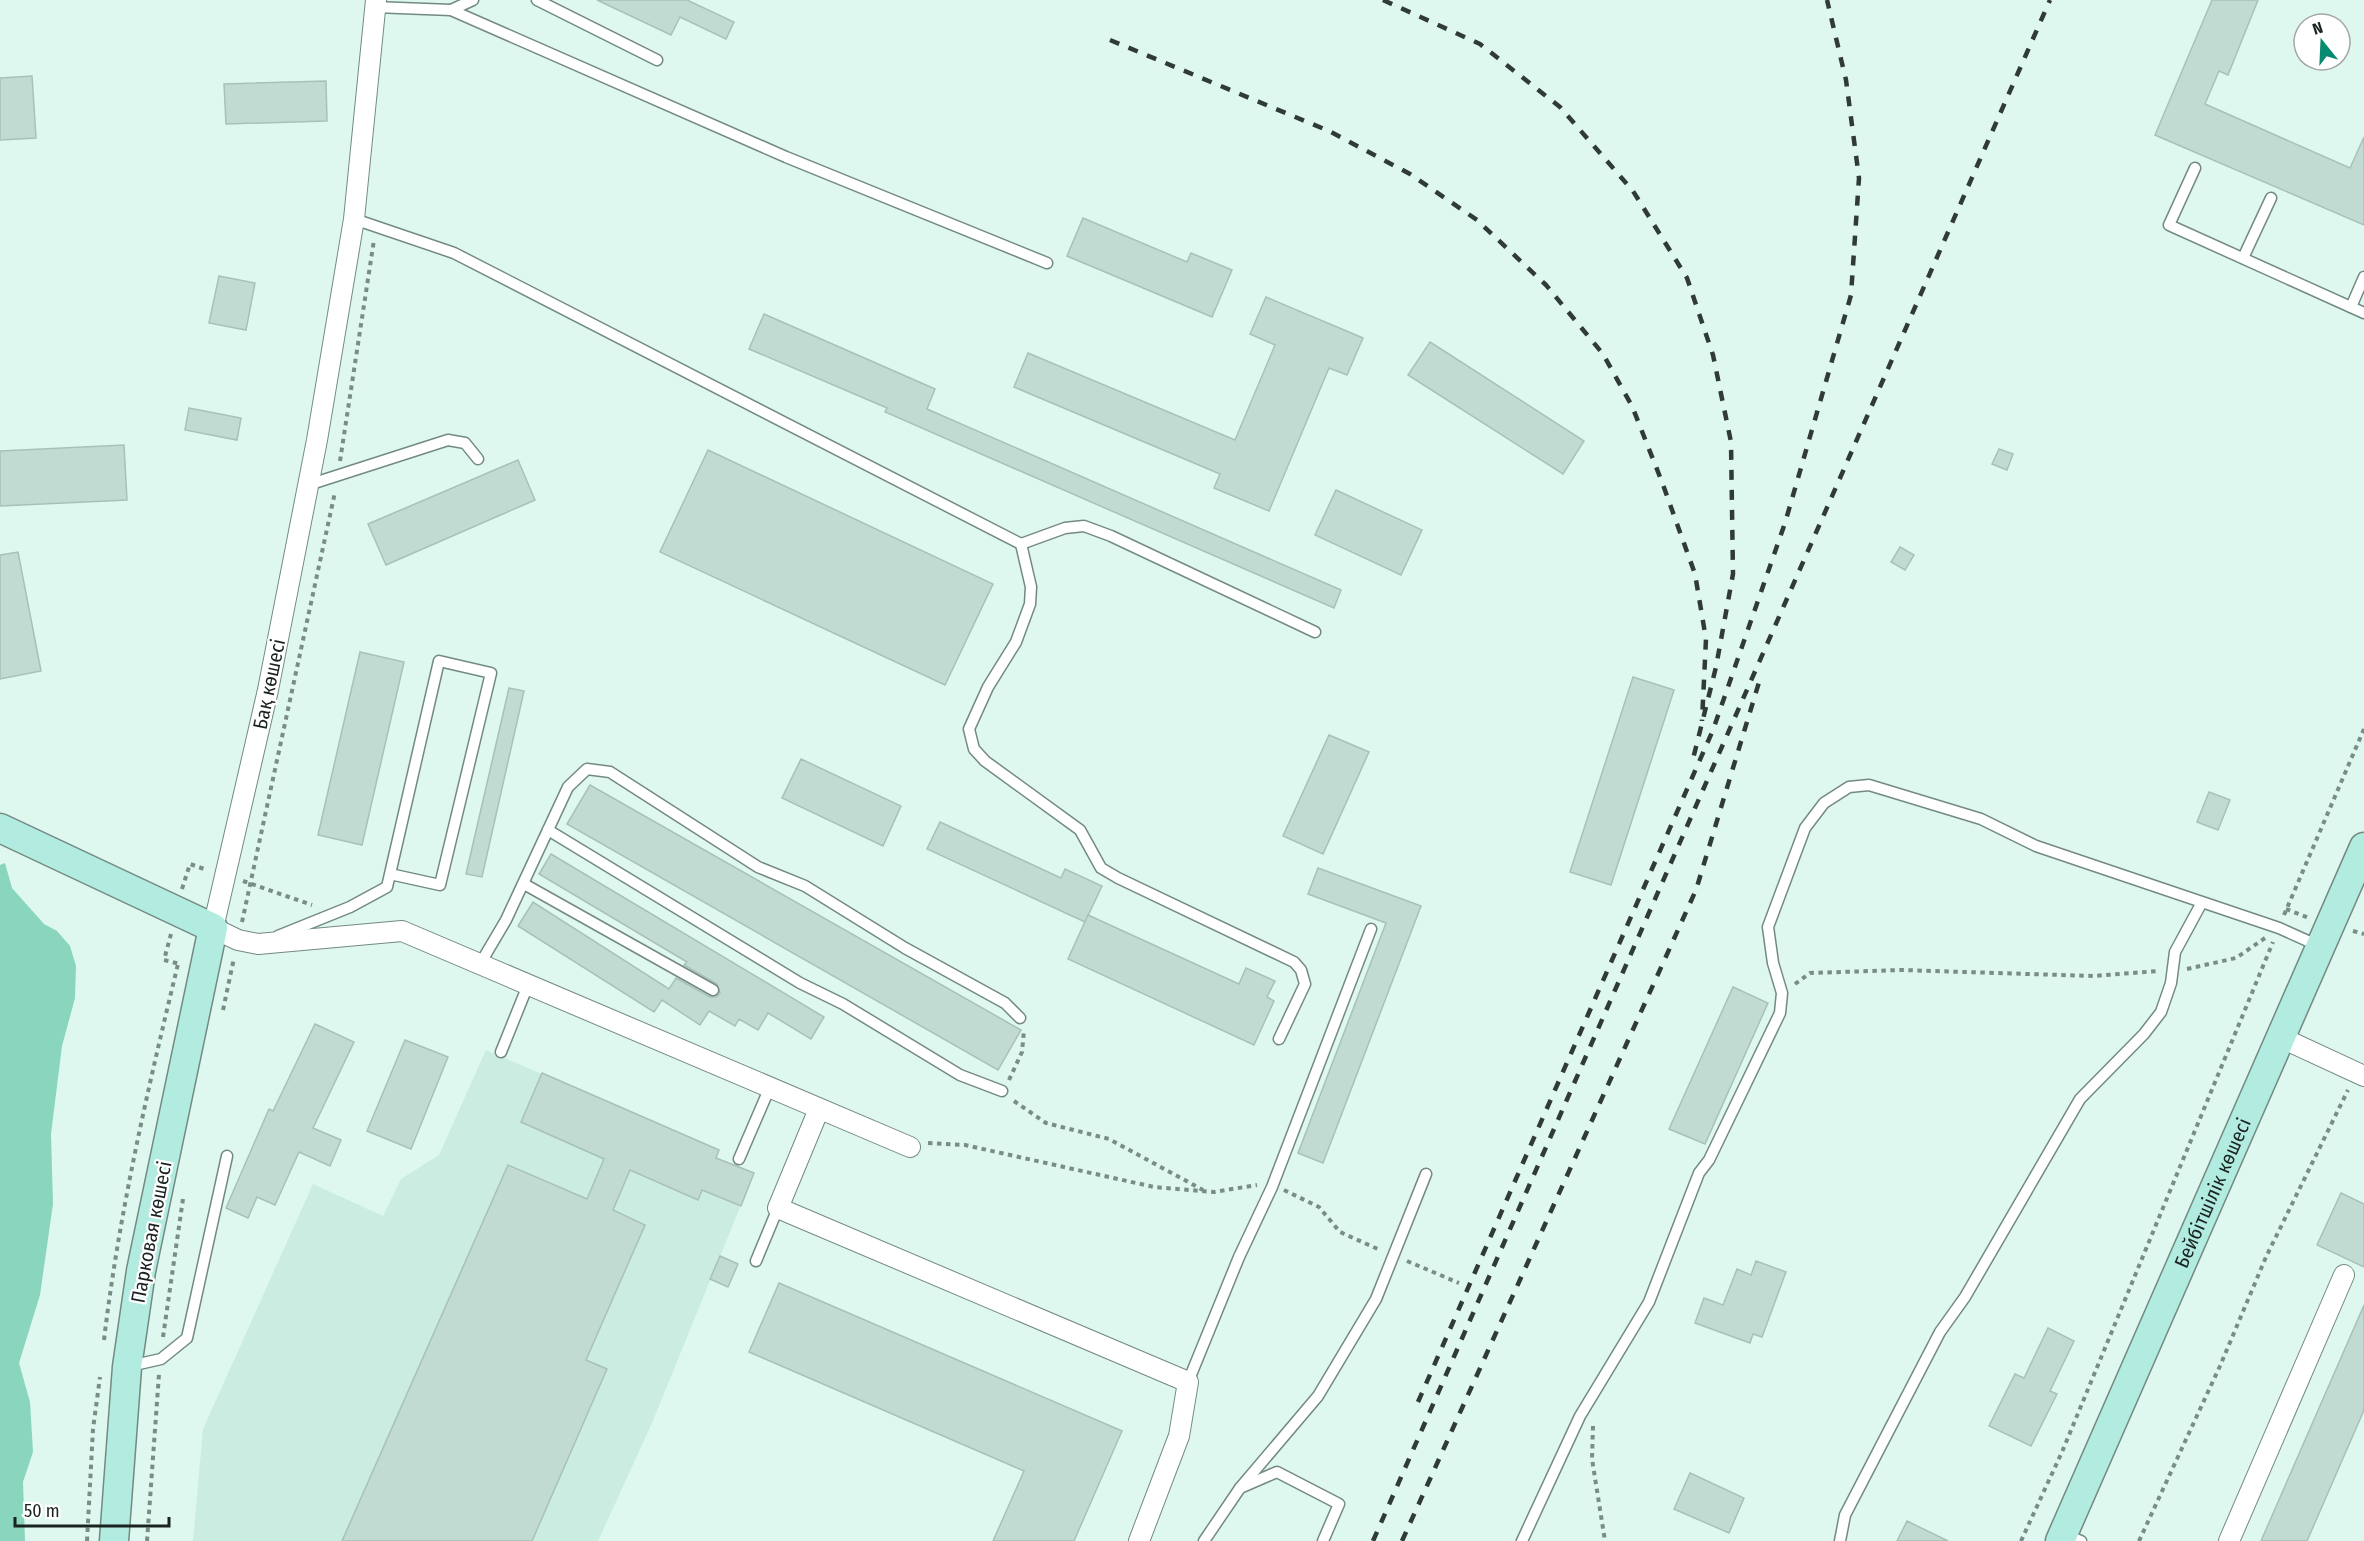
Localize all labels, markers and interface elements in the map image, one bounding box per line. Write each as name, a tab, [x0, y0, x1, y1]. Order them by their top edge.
north arrow	[2292, 12, 2352, 72]
text: N	[2310, 18, 2325, 39]
street label: Бақ көшесі	[248, 637, 290, 731]
street label: Бейбітшілік көшесі	[2169, 1114, 2256, 1271]
street label: Парковая көшесі	[125, 1159, 177, 1305]
scale bar	[15, 1490, 170, 1528]
text: 50 m	[24, 1500, 60, 1522]

